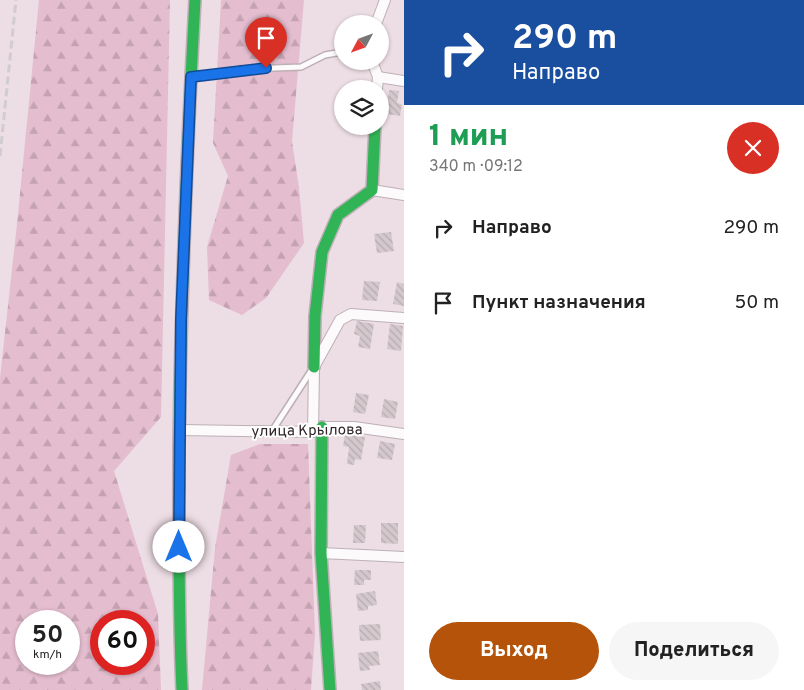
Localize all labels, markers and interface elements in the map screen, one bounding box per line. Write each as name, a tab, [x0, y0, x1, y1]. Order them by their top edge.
north arrow	[334, 15, 389, 70]
map controls	[334, 15, 389, 135]
pin	[245, 17, 287, 68]
text: 290 m	[512, 17, 617, 61]
icon: right	[429, 20, 494, 85]
icon: arrive	[252, 24, 280, 52]
text: Направо	[512, 60, 600, 87]
button: layers	[334, 80, 389, 135]
text: 1 мин	[429, 119, 508, 156]
button: close	[727, 122, 779, 174]
text: 340 m · 09:12	[429, 157, 523, 177]
icon: right	[429, 214, 457, 242]
text: Направо	[472, 216, 552, 240]
text: 290 m	[723, 216, 779, 240]
icon: arrive	[429, 289, 457, 317]
text: Пункт назначения	[472, 291, 646, 315]
text: 50 m	[734, 291, 779, 315]
street label: улица Крылова	[251, 421, 363, 442]
position arrow	[152, 520, 204, 572]
speed limit sign: 60	[90, 610, 155, 675]
text: 50	[32, 620, 63, 652]
button: Выход	[429, 622, 599, 680]
button: Поделиться	[609, 622, 779, 680]
text: km/h	[33, 647, 62, 663]

